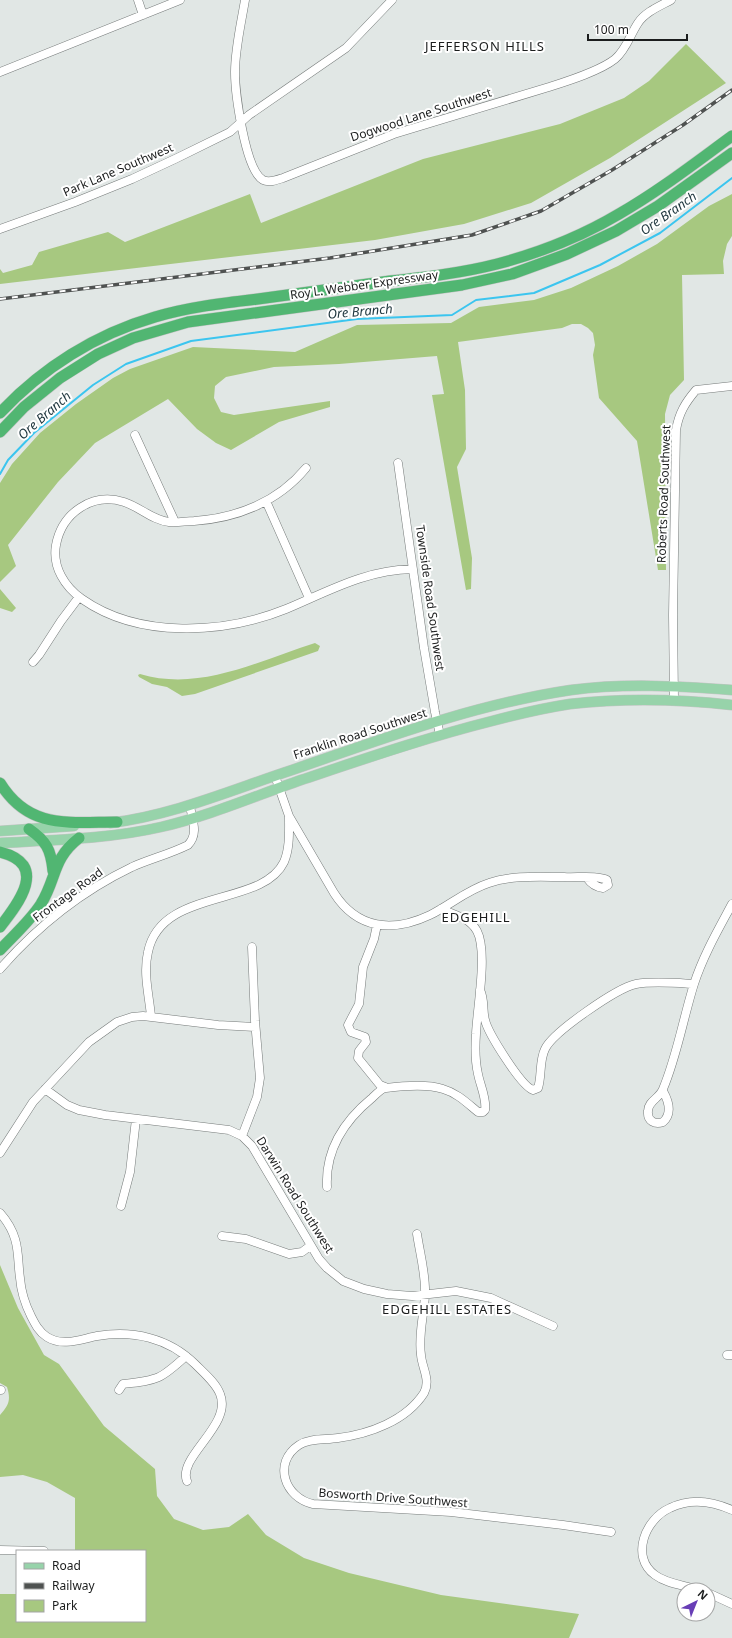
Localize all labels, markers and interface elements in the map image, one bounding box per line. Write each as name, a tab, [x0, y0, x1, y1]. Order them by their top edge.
scale bar	[588, 16, 687, 42]
text: 100 m	[594, 21, 629, 38]
district label: JEFFERSON HILLS	[423, 37, 545, 55]
street label: Dogwood Lane Southwest	[348, 83, 494, 145]
street label: Park Lane Southwest	[60, 138, 176, 200]
water label: Ore Branch	[636, 187, 700, 239]
street label: Roy L. Webber Expressway	[289, 266, 440, 303]
water label: Ore Branch	[327, 299, 393, 323]
water label: Ore Branch	[13, 387, 75, 443]
street label: Roberts Road Southwest	[653, 424, 674, 563]
street label: Townside Road Southwest	[412, 524, 449, 673]
street label: Franklin Road Southwest	[291, 704, 429, 763]
street label: Frontage Road	[29, 863, 106, 926]
district label: EDGEHILL	[441, 908, 511, 926]
street label: Darwin Road Southwest	[253, 1133, 339, 1257]
district label: EDGEHILL ESTATES	[382, 1300, 512, 1318]
street label: Bosworth Drive Southwest	[318, 1484, 469, 1511]
legend	[16, 1550, 146, 1622]
text: Road	[52, 1557, 81, 1574]
text: Railway	[52, 1577, 96, 1594]
north arrow	[676, 1582, 716, 1622]
text: N	[695, 1586, 712, 1603]
text: Park	[52, 1597, 78, 1614]

